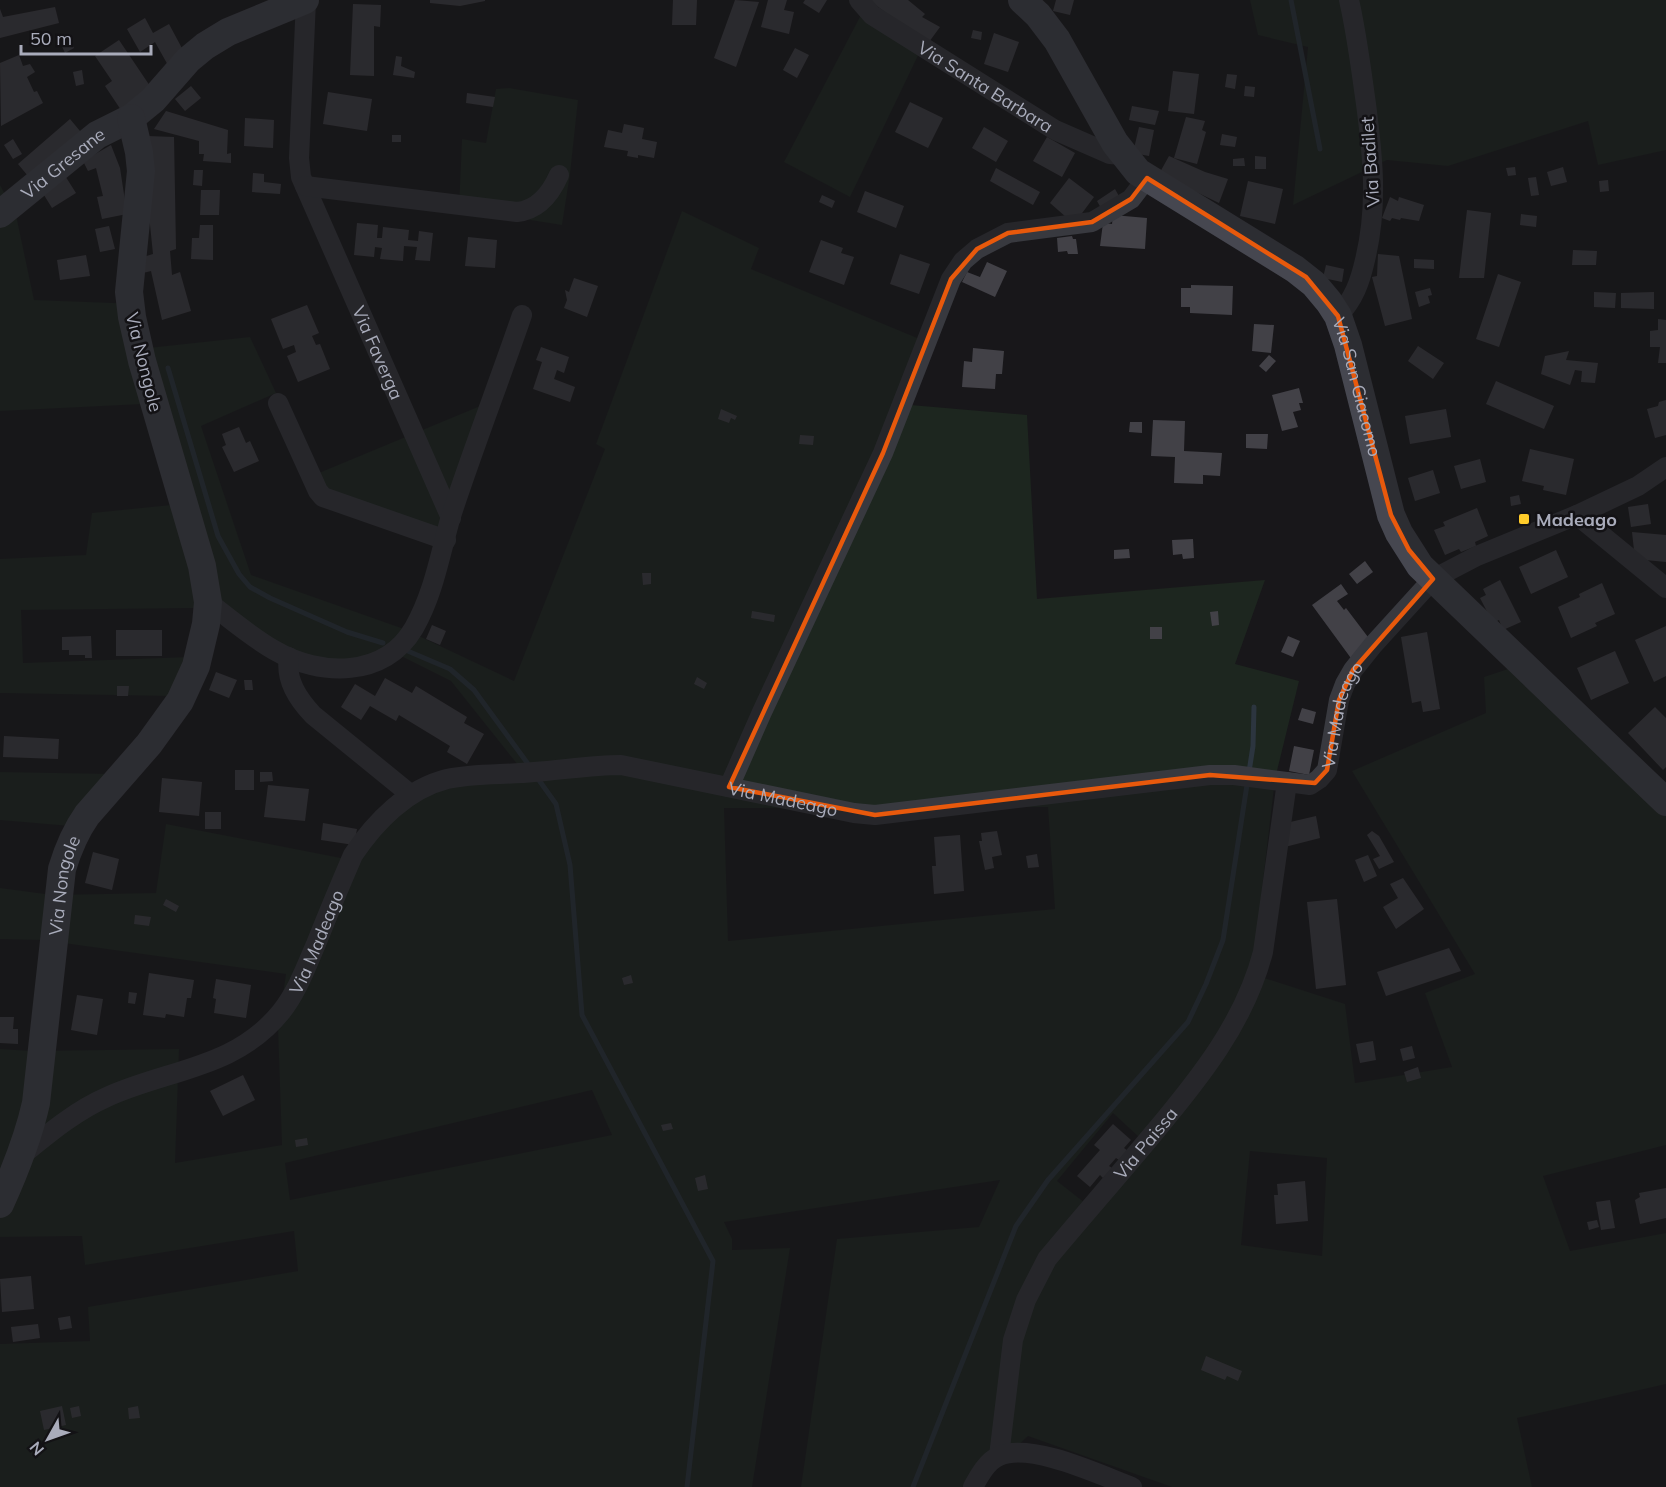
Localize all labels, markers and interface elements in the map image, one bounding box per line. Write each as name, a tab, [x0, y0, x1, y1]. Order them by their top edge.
scale bar	[21, 18, 152, 56]
text: 50 m	[30, 27, 72, 50]
street label: Via Santa Barbara	[914, 35, 1057, 137]
street label: Via Badilet	[1355, 116, 1385, 208]
street label: Via Gresane	[16, 122, 108, 204]
street label: Via Faverga	[348, 302, 409, 403]
street label: Via Nongole	[121, 310, 167, 414]
street label: Via San Giacomo	[1328, 314, 1387, 459]
place label: Madeago	[1536, 508, 1617, 531]
marker: Madeago	[1517, 512, 1531, 526]
street label: Via Madeago	[1316, 656, 1368, 770]
street label: Via Madeago	[726, 776, 840, 821]
street label: Via Nongole	[43, 831, 85, 937]
street label: Via Madeago	[284, 886, 348, 998]
street label: Via Paissa	[1108, 1102, 1182, 1184]
north arrow	[18, 1409, 78, 1469]
text: N	[25, 1438, 48, 1460]

